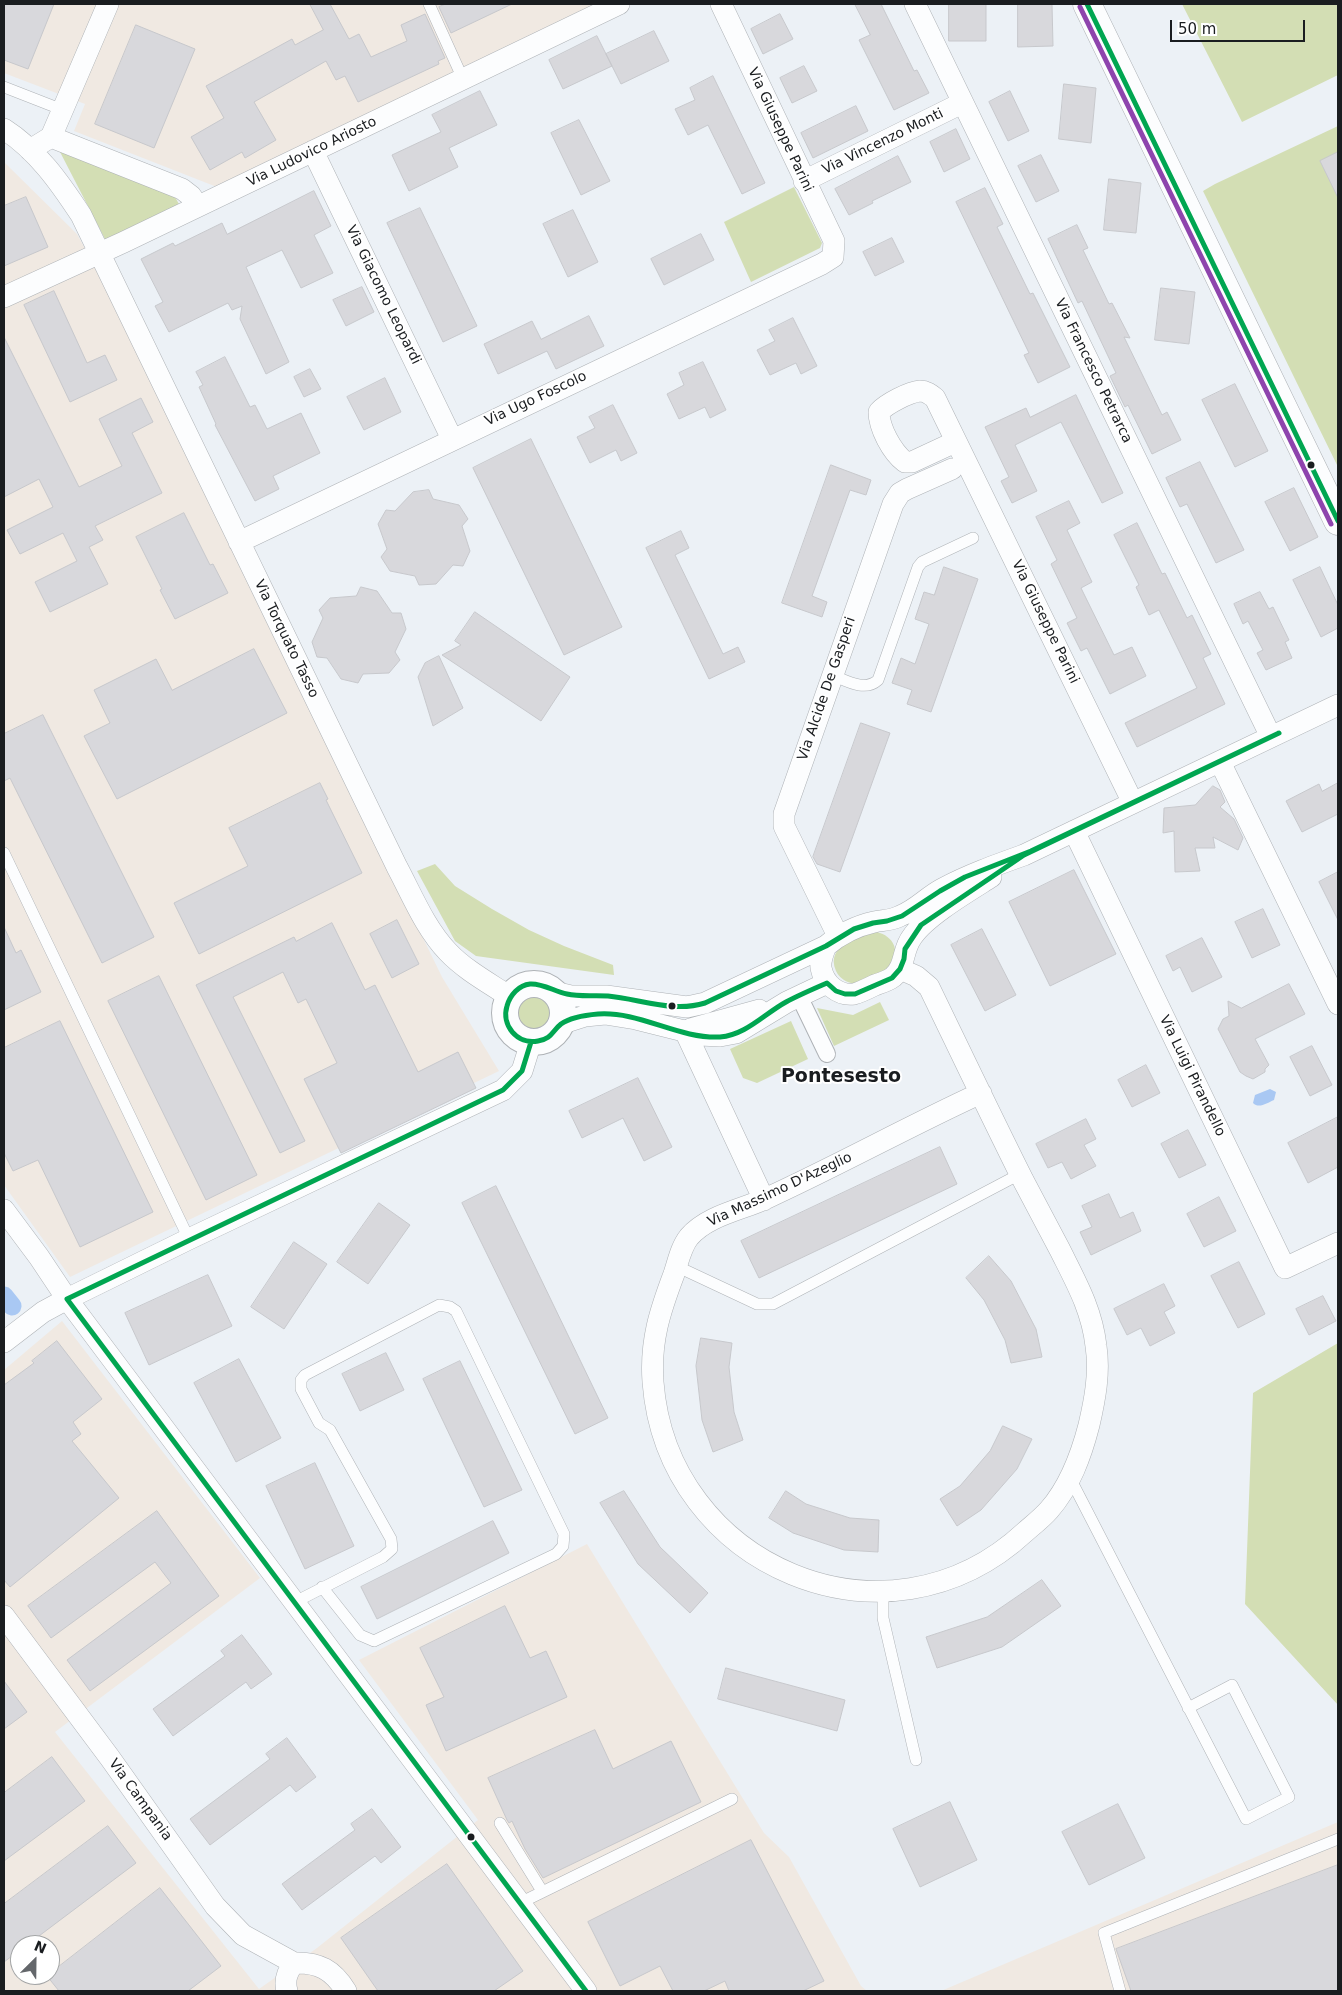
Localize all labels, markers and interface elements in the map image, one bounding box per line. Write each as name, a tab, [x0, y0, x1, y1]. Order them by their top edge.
scale bar	[1172, 10, 1307, 42]
text: 50 m	[1178, 20, 1216, 38]
street label: Via Giuseppe Parini	[744, 65, 816, 195]
street label: Via Vincenzo Monti	[820, 105, 946, 179]
street label: Via Ludovico Ariosto	[244, 113, 380, 191]
street label: Via Giacomo Leopardi	[342, 223, 424, 367]
street label: Via Francesco Petrarca	[1051, 296, 1135, 446]
street label: Via Ugo Foscolo	[482, 368, 590, 430]
unlabelled marker	[1306, 460, 1316, 470]
street label: Via Giuseppe Parini	[1008, 557, 1082, 687]
street label: Via Torquato Tasso	[250, 577, 322, 701]
street label: Via Alcide De Gasperi	[794, 615, 860, 763]
unlabelled marker	[667, 1001, 677, 1011]
street label: Via Luigi Pirandello	[1155, 1013, 1229, 1139]
district label: Pontesesto	[781, 1066, 901, 1088]
street label: Via Massimo D'Azeglio	[705, 1149, 855, 1231]
street label: Via Campania	[105, 1756, 175, 1844]
unlabelled marker	[466, 1832, 476, 1842]
north arrow	[10, 1935, 60, 1985]
text: N	[32, 1937, 49, 1957]

